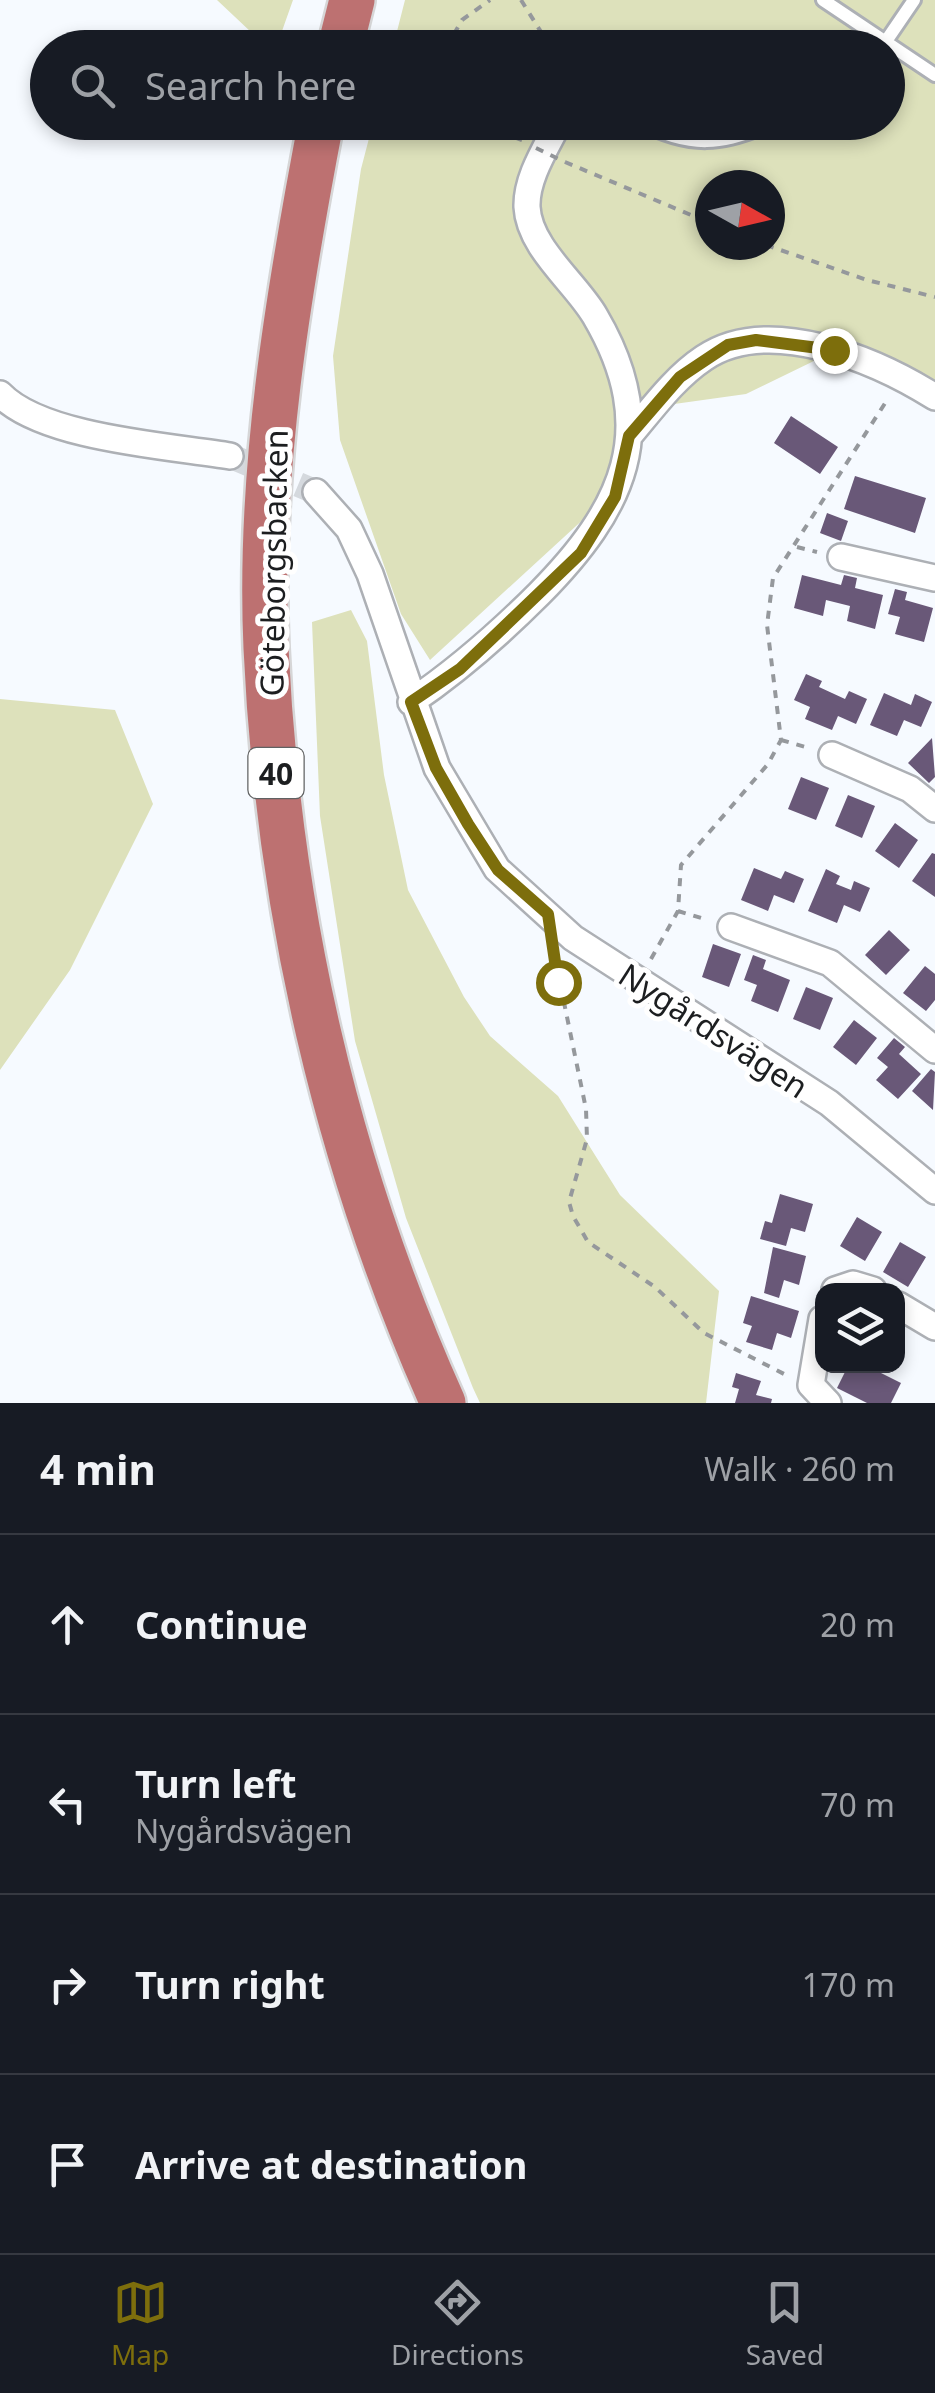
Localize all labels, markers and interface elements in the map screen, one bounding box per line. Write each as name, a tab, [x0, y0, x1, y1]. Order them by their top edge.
search box	[30, 30, 905, 140]
icon: search	[65, 58, 120, 113]
text: Search here	[145, 59, 356, 111]
north arrow	[695, 170, 785, 260]
route end	[812, 328, 858, 374]
street label: Göteborgsbacken	[249, 429, 297, 697]
road number: 40	[248, 748, 304, 798]
street label: Nygårdsvägen	[611, 953, 817, 1107]
route start	[536, 960, 582, 1006]
map controls	[815, 1283, 905, 1373]
button: layers	[815, 1283, 905, 1373]
text: 4 min	[40, 1440, 156, 1497]
text: Walk · 260 m	[704, 1447, 895, 1490]
icon: ahead	[40, 1597, 95, 1652]
text: Continue	[135, 1598, 308, 1650]
text: 20 m	[820, 1603, 895, 1646]
text: Turn left	[135, 1757, 297, 1809]
icon: left	[40, 1777, 95, 1832]
text: 70 m	[820, 1783, 895, 1826]
text: Nygårdsvägen	[135, 1809, 353, 1852]
icon: right	[40, 1957, 95, 2012]
text: Turn right	[135, 1958, 325, 2010]
text: 170 m	[802, 1963, 895, 2006]
icon: arrive	[40, 2137, 95, 2192]
text: Arrive at destination	[135, 2138, 527, 2190]
tab: Map	[111, 2275, 169, 2373]
tab: Directions	[391, 2275, 524, 2373]
tab: Saved	[746, 2275, 824, 2373]

